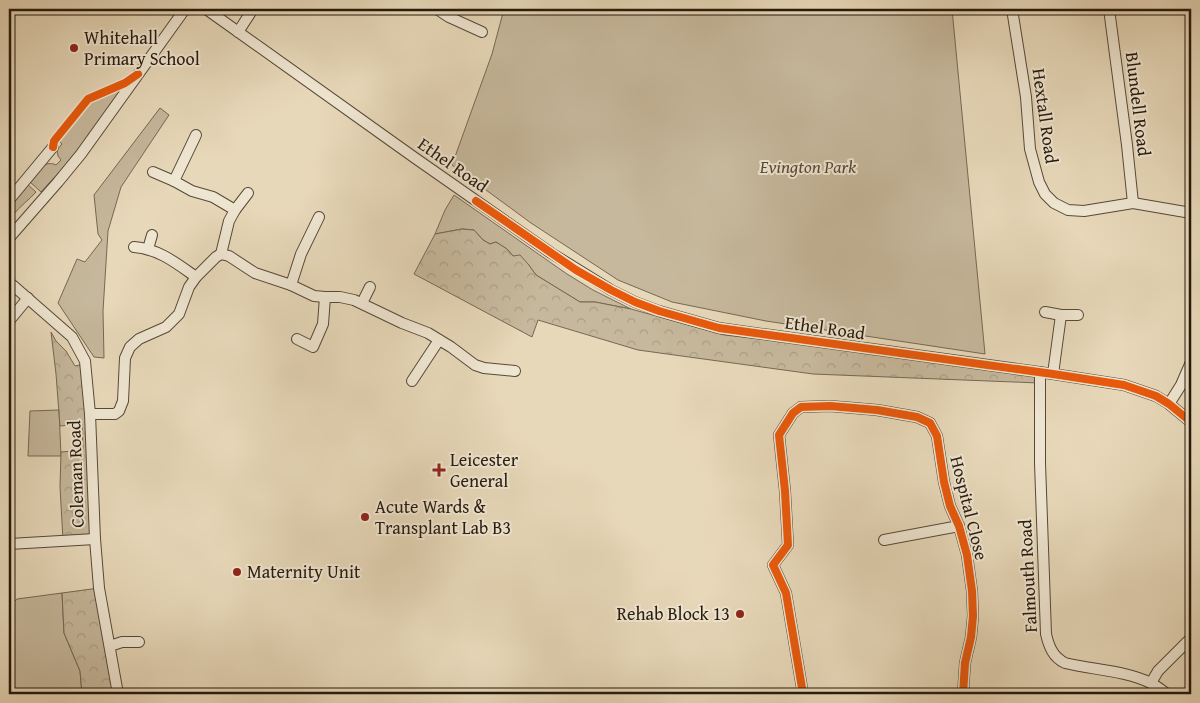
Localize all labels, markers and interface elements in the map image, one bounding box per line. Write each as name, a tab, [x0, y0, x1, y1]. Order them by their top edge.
place label: Whitehall Primary School	[84, 24, 200, 72]
marker: Whitehall Primary School	[68, 42, 80, 54]
street label: Blundell Road	[1119, 50, 1158, 158]
street label: Hextall Road	[1025, 67, 1066, 166]
street label: Ethel Road	[412, 130, 494, 199]
park label: Evington Park	[759, 153, 857, 180]
street label: Ethel Road	[783, 309, 867, 347]
street label: Coleman Road	[60, 419, 91, 528]
place label: Leicester General	[450, 446, 519, 494]
street label: Hospital Close	[943, 453, 995, 563]
marker: Leicester General	[432, 463, 446, 477]
place label: Acute Wards & Transplant Lab B3	[375, 493, 511, 541]
marker: Acute Wards & Transplant Lab B3	[359, 511, 371, 523]
street label: Falmouth Road	[1011, 518, 1044, 633]
place label: Maternity Unit	[247, 558, 361, 585]
marker: Maternity Unit	[231, 566, 243, 578]
place label: Rehab Block 13	[617, 600, 730, 627]
marker: Rehab Block 13	[734, 608, 746, 620]

